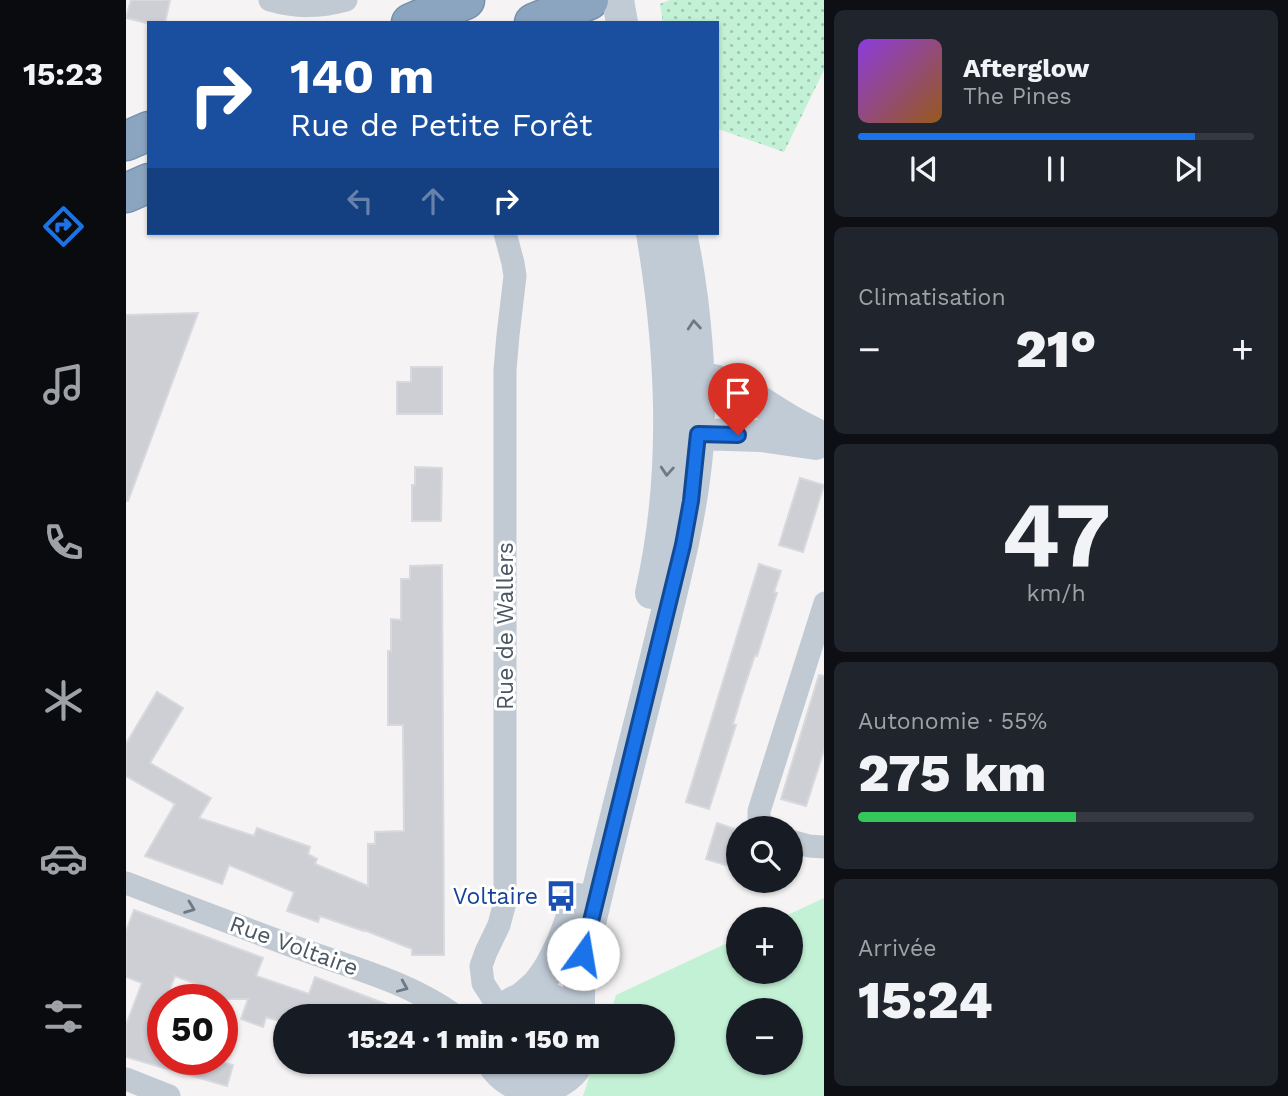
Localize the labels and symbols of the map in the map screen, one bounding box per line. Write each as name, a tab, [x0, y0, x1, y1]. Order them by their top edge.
one-way arrow	[687, 320, 702, 331]
pin	[708, 363, 768, 435]
one-way arrow	[660, 466, 675, 477]
street label: Rue de Wallers	[492, 542, 519, 710]
bus stop icon: Voltaire	[544, 879, 578, 913]
place label: Voltaire	[453, 883, 538, 910]
one-way arrow	[183, 899, 195, 913]
street label: Rue Voltaire	[226, 910, 362, 982]
position arrow	[546, 917, 620, 991]
one-way arrow	[396, 979, 408, 993]
speed limit sign: 50	[147, 984, 238, 1075]

